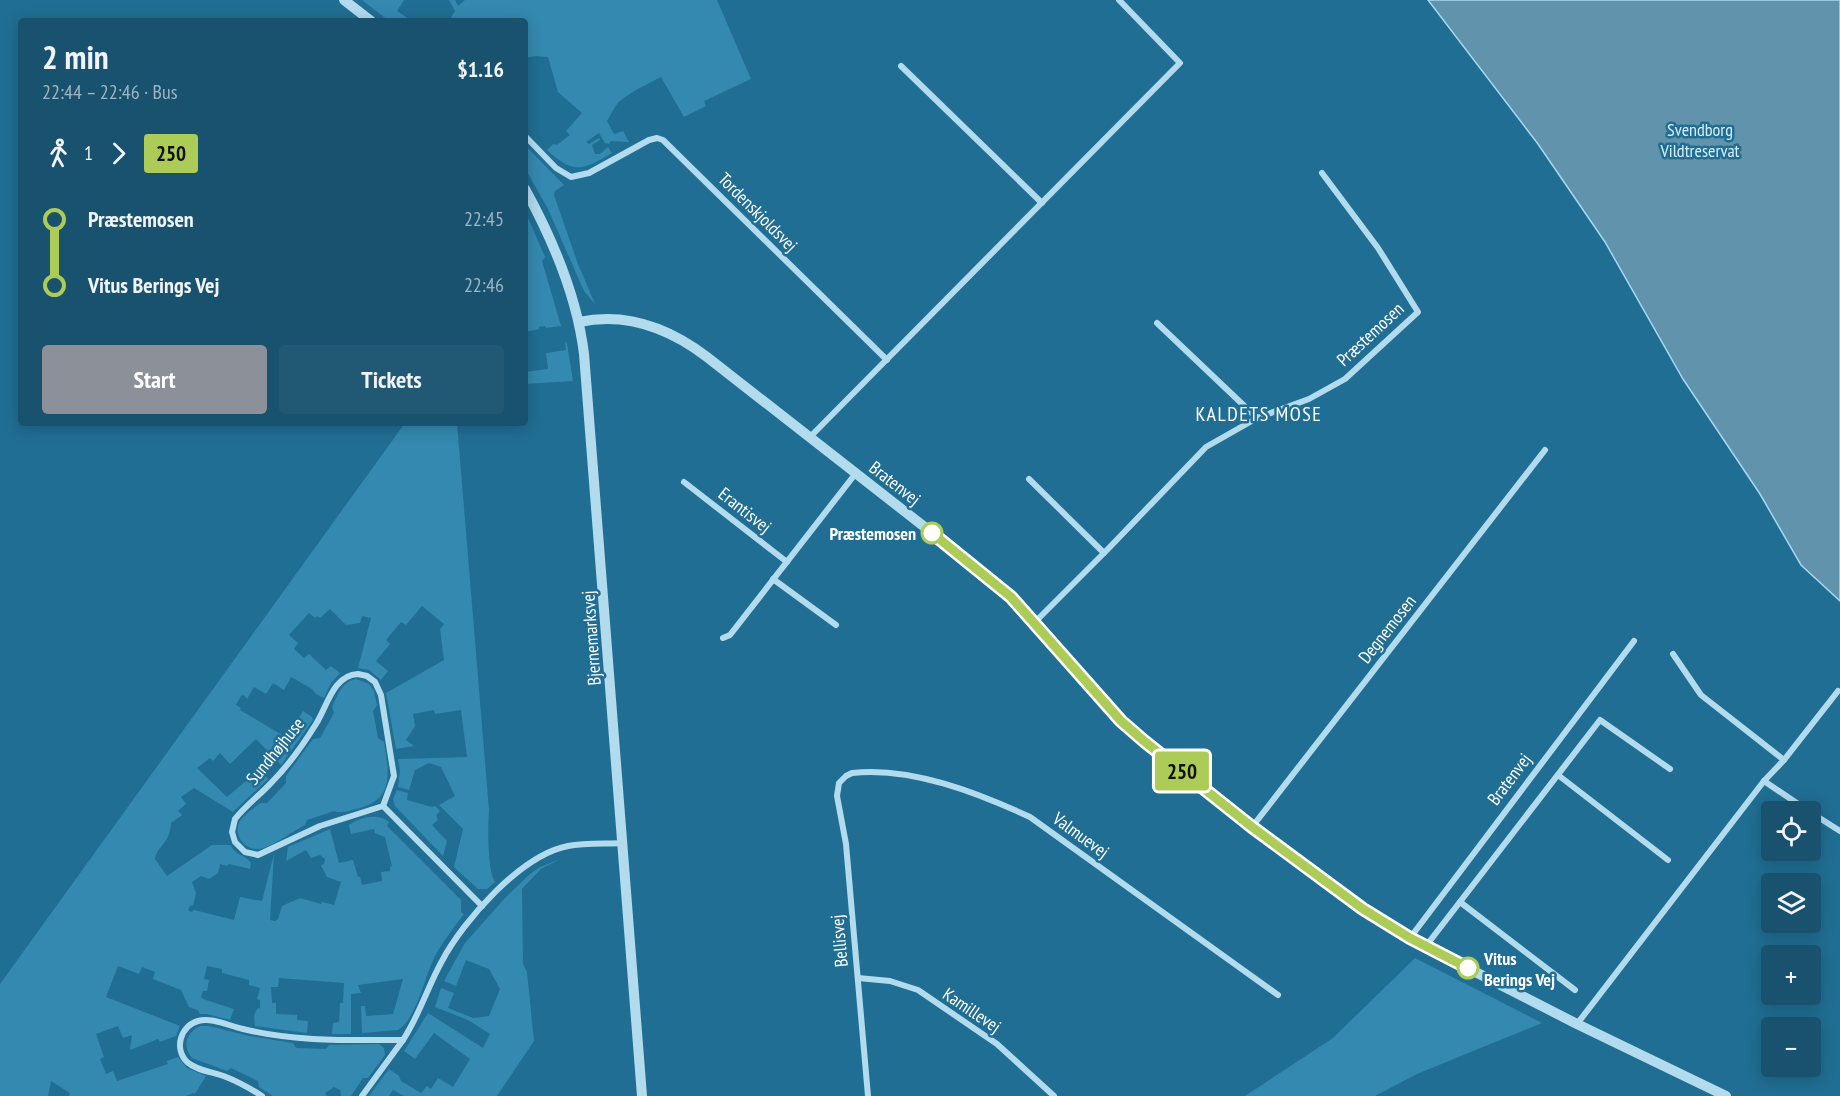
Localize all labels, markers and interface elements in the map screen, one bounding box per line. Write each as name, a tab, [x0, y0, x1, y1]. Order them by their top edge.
text: 2 min	[42, 35, 109, 78]
text: $1.16	[457, 55, 504, 83]
text: 22:44 – 22:46 · Bus	[42, 79, 177, 105]
park label: Svendborg Vildtreservat	[1659, 118, 1740, 162]
icon: walk	[42, 137, 75, 170]
icon: forward	[102, 137, 135, 170]
text: 1	[84, 140, 93, 166]
text: 250	[156, 140, 186, 167]
street label: Tordenskjoldsvej	[713, 167, 803, 257]
text: Præstemosen	[88, 205, 194, 233]
text: 22:45	[464, 206, 504, 232]
text: Vitus Berings Vej	[88, 271, 219, 299]
text: 22:46	[464, 272, 504, 298]
street label: Præstemosen	[1332, 297, 1408, 371]
button: Start	[42, 345, 267, 414]
button: Tickets	[279, 345, 504, 414]
district label: KALDETS MOSE	[1196, 401, 1322, 427]
street label: Bratenvej	[865, 456, 925, 510]
street label: Erantisvej	[714, 482, 776, 538]
place label: Præstemosen	[830, 522, 916, 545]
marker: Præstemosen	[921, 522, 943, 544]
street label: Bjernemarksvej	[576, 590, 606, 686]
street label: Degnemosen	[1353, 590, 1421, 668]
street label: Sundhøjhuse	[241, 713, 309, 789]
street label: Bratenvej	[1482, 749, 1536, 809]
line badge: 250	[1148, 752, 1216, 790]
text: 250	[1167, 758, 1197, 785]
map controls	[1761, 801, 1821, 1077]
button: locate	[1761, 801, 1821, 861]
street label: Valmuevej	[1048, 806, 1114, 863]
button: layers	[1761, 873, 1821, 933]
street label: Bellisvej	[825, 914, 853, 968]
button: +	[1761, 945, 1821, 1005]
place label: Vitus Berings Vej	[1483, 947, 1555, 991]
marker: Vitus Berings Vej	[1457, 957, 1479, 979]
street label: Kamillevej	[939, 982, 1005, 1038]
button: −	[1761, 1017, 1821, 1077]

